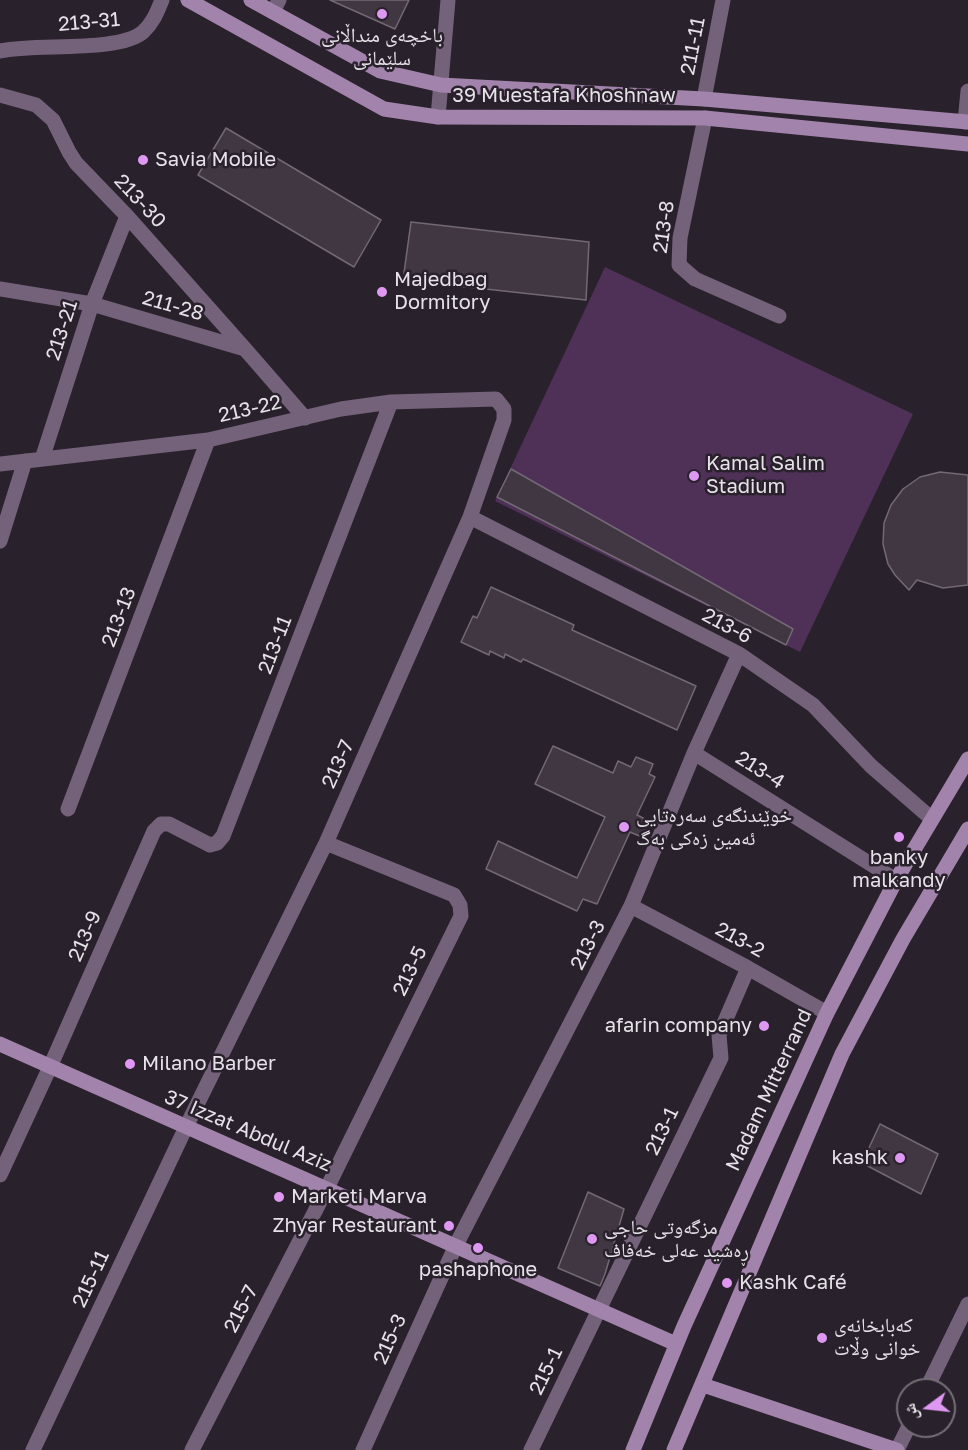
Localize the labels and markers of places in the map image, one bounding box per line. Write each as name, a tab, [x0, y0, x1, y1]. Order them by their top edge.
marker: باخچەی منداڵانی سلێمانی	[375, 7, 389, 21]
place label: باخچەی منداڵانی سلێمانی	[321, 24, 443, 71]
place label: Savia Mobile	[155, 148, 276, 172]
marker: Savia Mobile	[136, 153, 150, 167]
place label: Majedbag Dormitory	[394, 268, 490, 315]
marker: Majedbag Dormitory	[375, 285, 389, 299]
place label: Kamal Salim Stadium	[706, 452, 825, 499]
marker: Kamal Salim Stadium	[687, 469, 701, 483]
place label: خوێندنگەی سەرەتایی ئەمین زەکی بەگ	[636, 804, 792, 851]
marker: خوێندنگەی سەرەتایی ئەمین زەکی بەگ	[617, 820, 631, 834]
marker: banky malkandy	[892, 830, 906, 844]
place label: banky malkandy	[852, 846, 946, 893]
place label: afarin company	[605, 1014, 752, 1038]
marker: afarin company	[757, 1019, 771, 1033]
place label: Milano Barber	[142, 1052, 276, 1076]
marker: Milano Barber	[123, 1057, 137, 1071]
place label: kashk	[831, 1146, 888, 1170]
marker: kashk	[893, 1151, 907, 1165]
place label: Marketi Marva	[291, 1185, 427, 1209]
marker: Marketi Marva	[272, 1190, 286, 1204]
place label: Zhyar Restaurant	[272, 1214, 437, 1238]
place label: مزگەوتی حاجی ڕەشید عەلی خەفاف	[604, 1216, 749, 1263]
marker: Zhyar Restaurant	[442, 1219, 456, 1233]
marker: مزگەوتی حاجی ڕەشید عەلی خەفاف	[585, 1232, 599, 1246]
marker: pashaphone	[471, 1241, 485, 1255]
place label: pashaphone	[419, 1258, 537, 1282]
place label: Kashk Café	[739, 1271, 847, 1295]
marker: Kashk Café	[720, 1276, 734, 1290]
place label: کەبابخانەی خوانی وڵات	[834, 1314, 920, 1361]
marker: کەبابخانەی خوانی وڵات	[815, 1331, 829, 1345]

